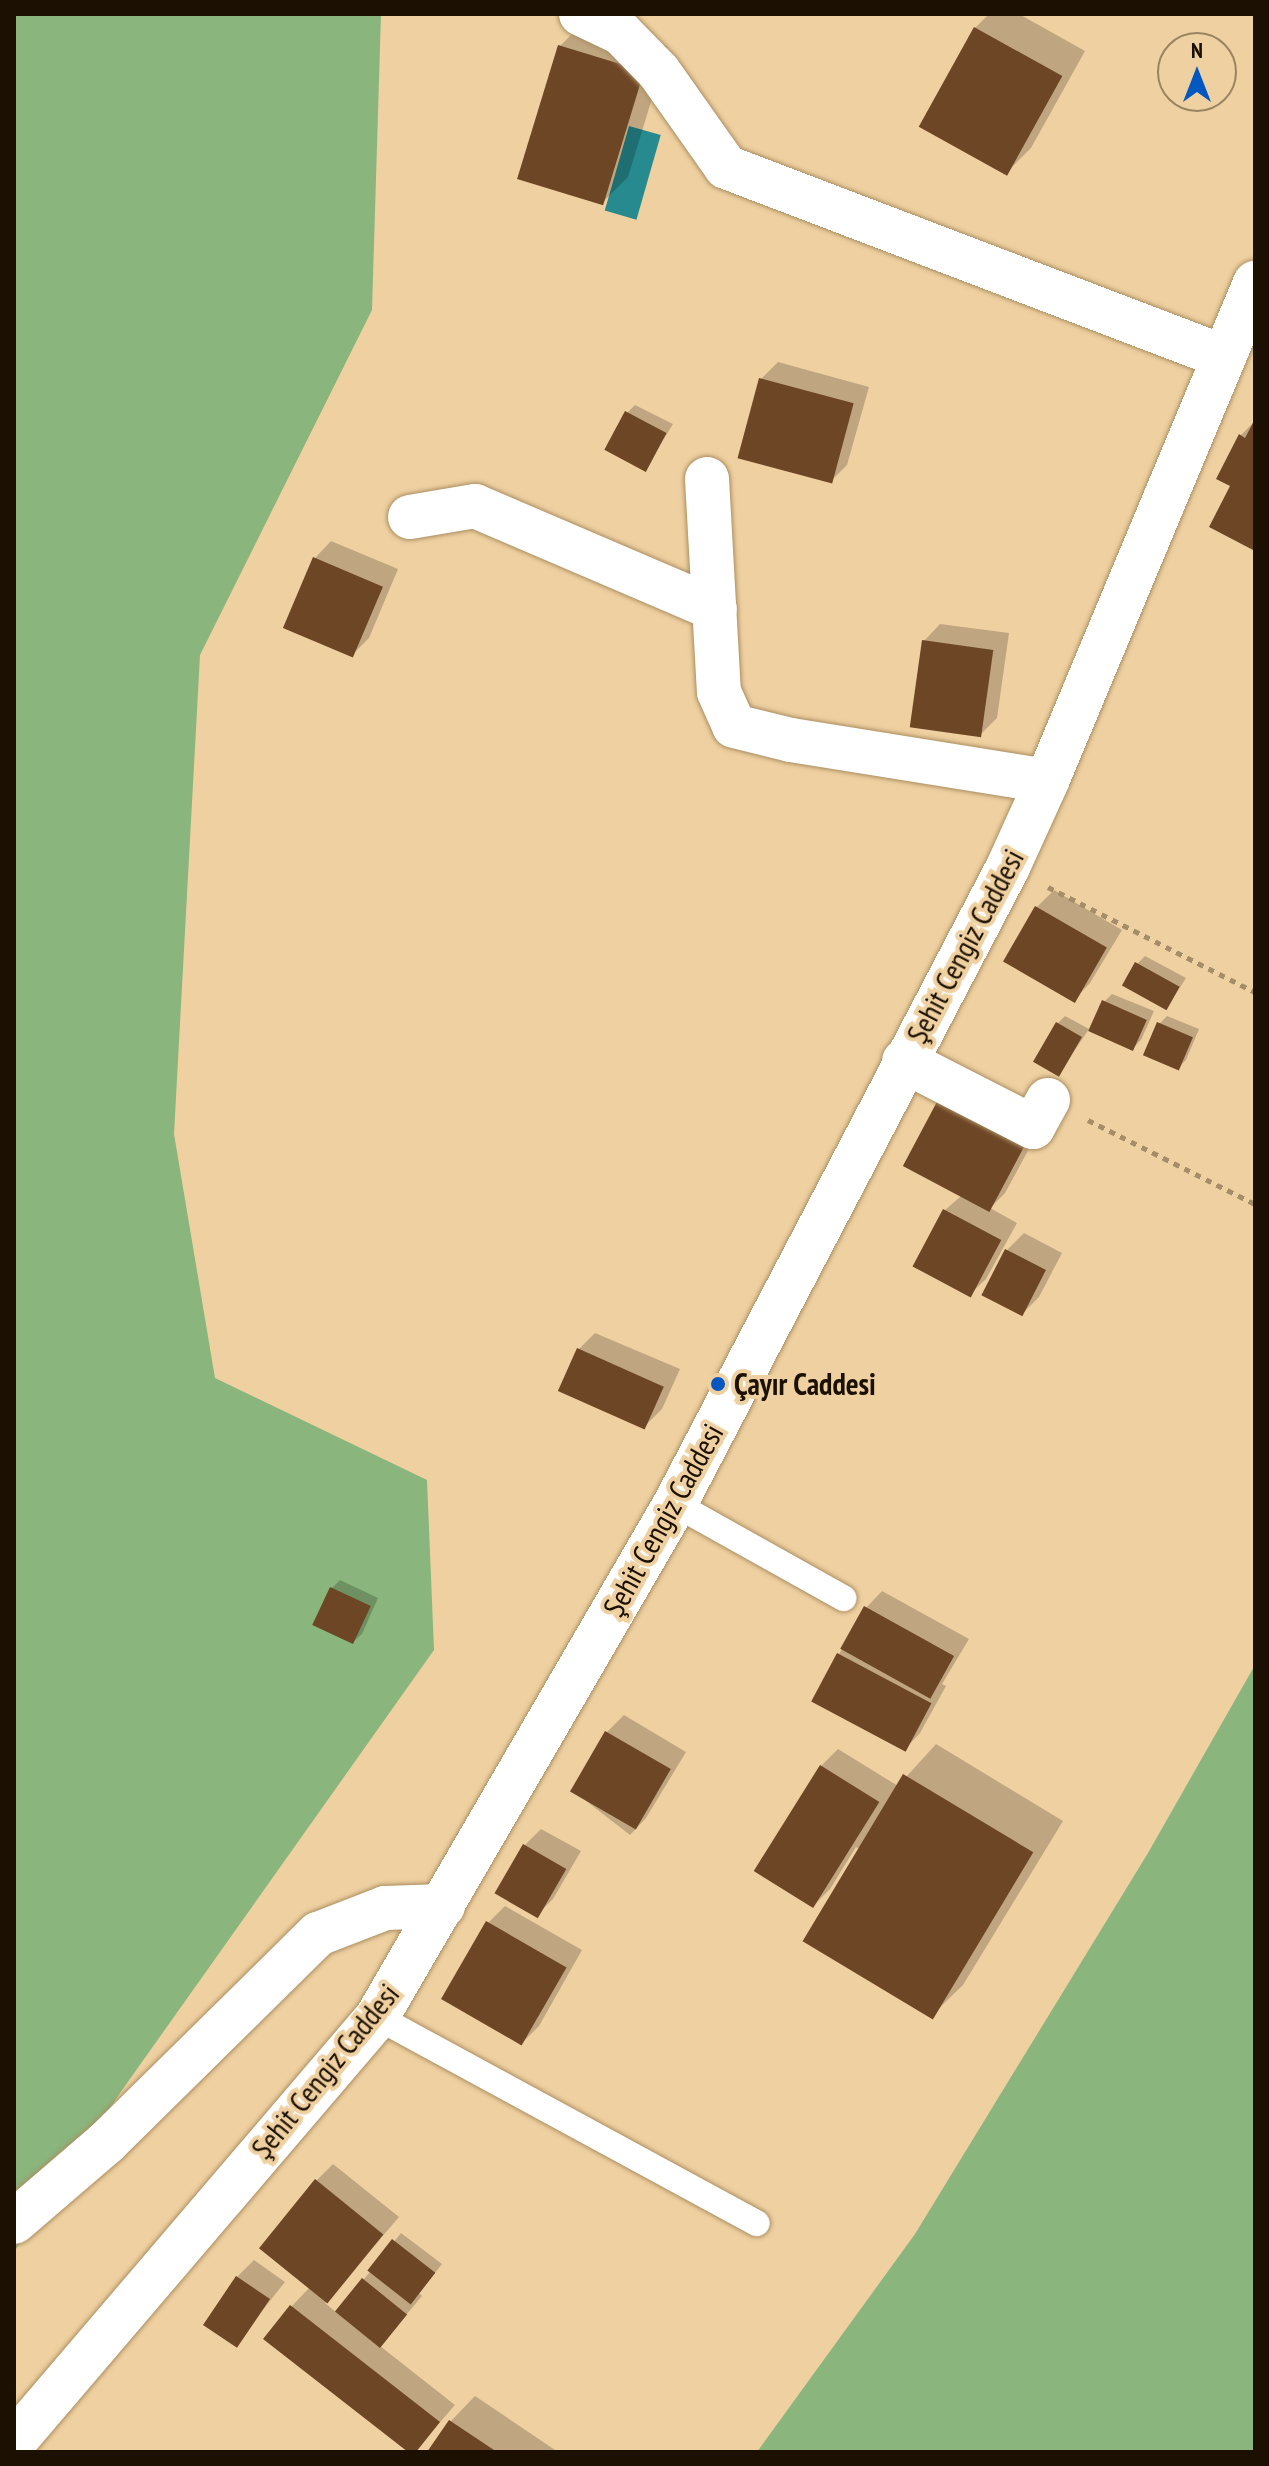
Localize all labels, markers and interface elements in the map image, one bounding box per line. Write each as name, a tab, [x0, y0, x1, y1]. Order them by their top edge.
north arrow	[1157, 32, 1237, 112]
text: N	[1191, 36, 1203, 64]
street label: Şehit Cengiz Caddesi	[899, 843, 1031, 1049]
place label: Çayır Caddesi	[734, 1366, 876, 1402]
marker: Çayır Caddesi	[709, 1375, 727, 1393]
street label: Şehit Cengiz Caddesi	[595, 1417, 731, 1623]
street label: Şehit Cengiz Caddesi	[243, 1976, 407, 2166]

